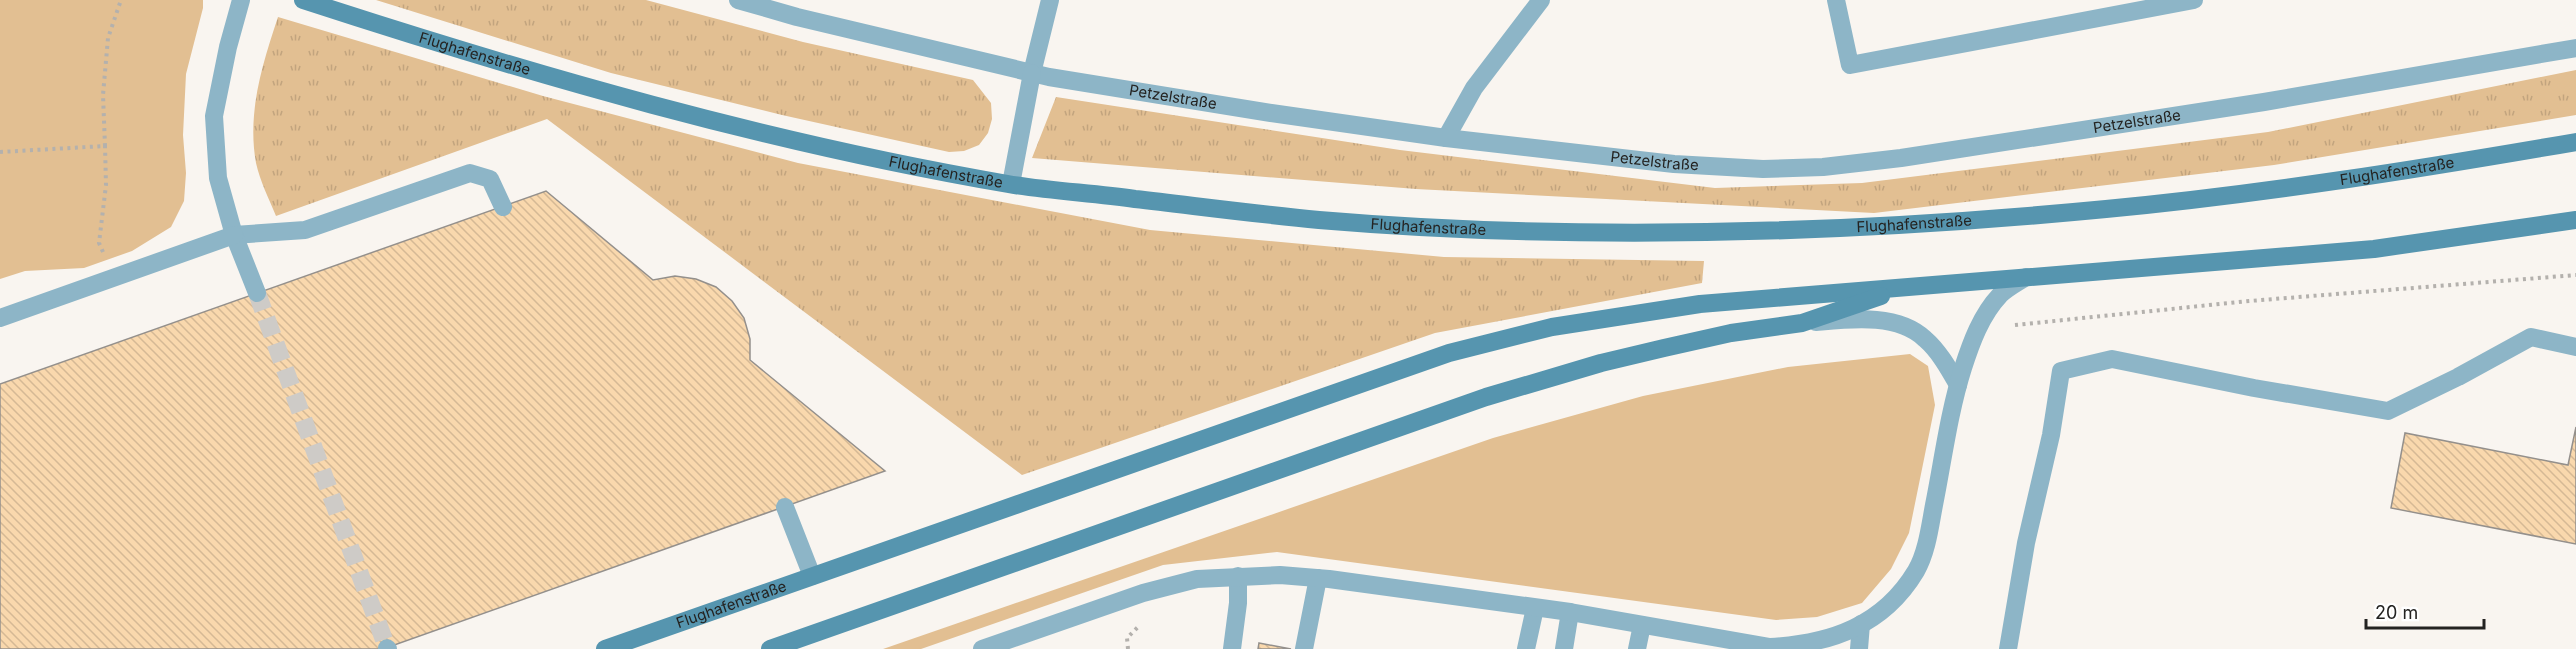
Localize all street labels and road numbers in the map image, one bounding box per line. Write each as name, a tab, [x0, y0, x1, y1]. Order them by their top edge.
street label: Flughafenstraße	[417, 28, 533, 79]
street label: Petzelstraße	[1128, 80, 1218, 113]
street label: Petzelstraße	[2092, 105, 2182, 137]
street label: Petzelstraße	[1610, 147, 1699, 174]
street label: Flughafenstraße	[887, 152, 1004, 192]
street label: Flughafenstraße	[2339, 153, 2456, 189]
street label: Flughafenstraße	[1856, 210, 1972, 236]
street label: Flughafenstraße	[1370, 214, 1486, 239]
street label: Flughafenstraße	[674, 576, 789, 632]

